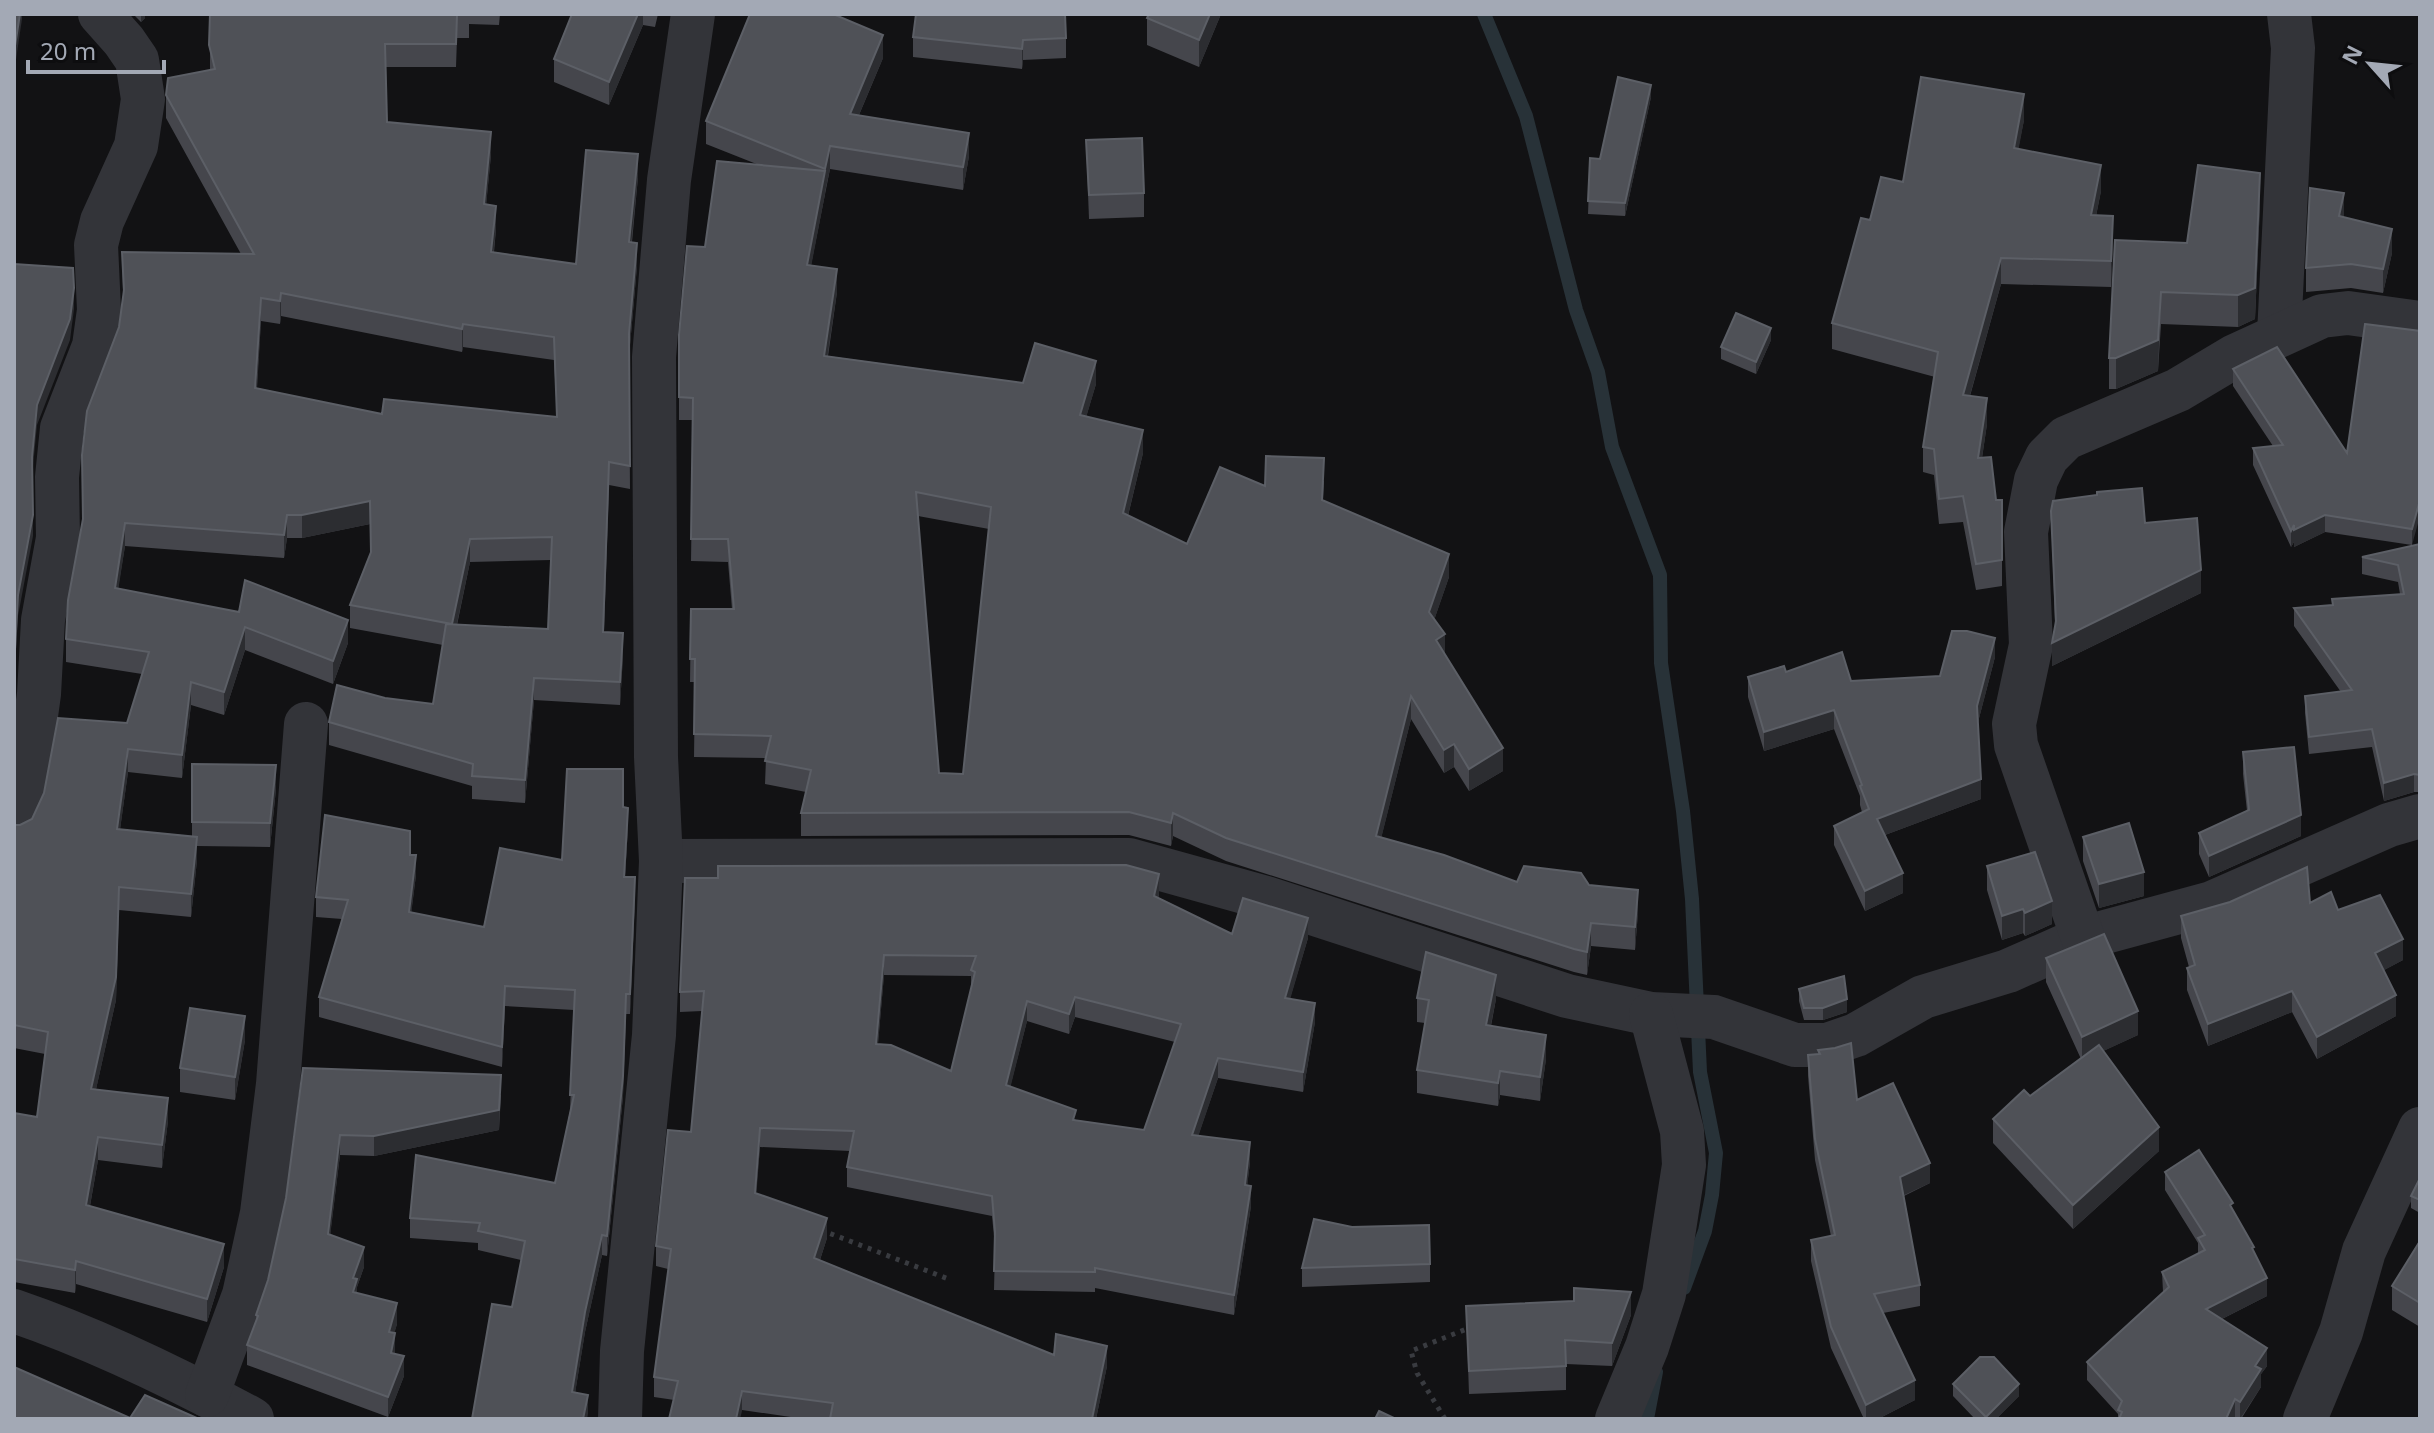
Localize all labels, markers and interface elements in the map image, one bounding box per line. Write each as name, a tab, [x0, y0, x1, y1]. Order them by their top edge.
scale bar	[28, 24, 164, 74]
north arrow	[2330, 24, 2410, 104]
text: 20 m	[40, 34, 96, 67]
text: N	[2334, 40, 2369, 69]

